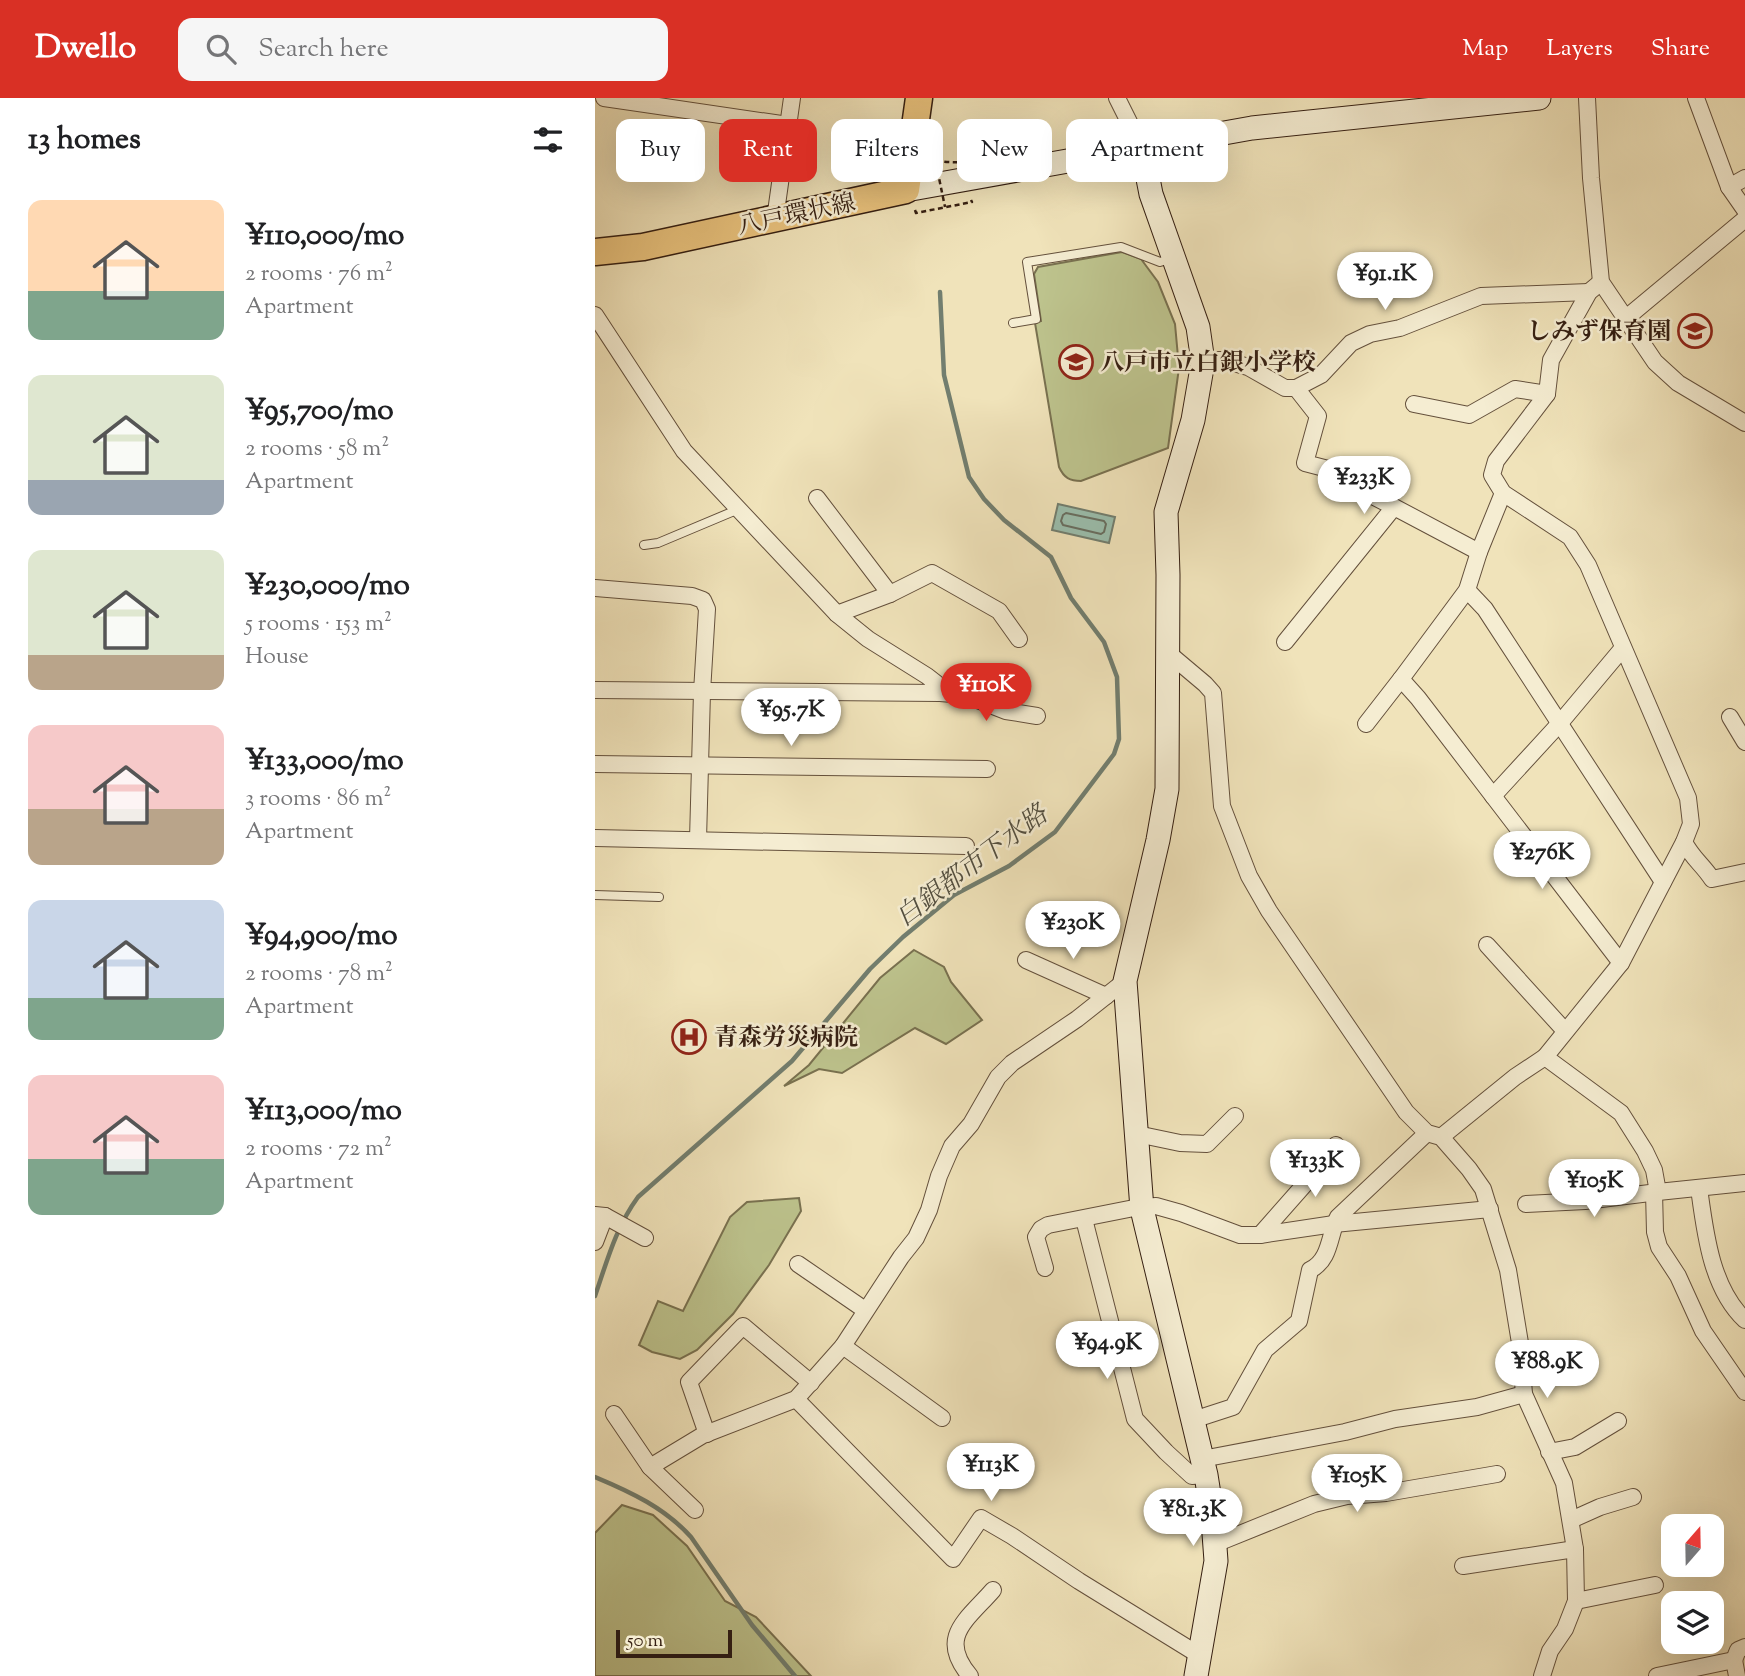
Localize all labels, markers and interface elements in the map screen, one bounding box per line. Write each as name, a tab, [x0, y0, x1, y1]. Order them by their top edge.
search box	[178, 18, 668, 81]
text: Dwello	[35, 25, 136, 73]
icon: search	[202, 30, 240, 68]
text: Search here	[258, 31, 389, 68]
text: Map	[1462, 32, 1508, 66]
text: Layers	[1546, 32, 1613, 66]
text: Share	[1651, 32, 1710, 66]
text: 13 homes	[28, 119, 141, 162]
chip: Buy	[616, 119, 705, 182]
chip: Rent	[719, 119, 817, 182]
chip: Filters	[831, 119, 943, 182]
chip: New	[957, 119, 1052, 182]
chip: Apartment	[1066, 119, 1228, 182]
icon: filters	[529, 121, 567, 159]
street label: 八戸環状線	[734, 187, 859, 245]
text: ¥110,000/mo	[245, 215, 404, 258]
icon: home	[84, 228, 168, 312]
pin: ¥91.1K	[1328, 252, 1442, 312]
text: 2 rooms · 76 m²	[245, 258, 393, 291]
text: ¥91.1K	[1353, 258, 1417, 291]
text: Apartment	[245, 291, 354, 324]
school or university icon: しみず保育園	[1676, 312, 1714, 350]
place label: しみず保育園	[1527, 316, 1671, 350]
school or university icon: 八戸市立白銀小学校	[1057, 343, 1095, 381]
place label: 八戸市立白銀小学校	[1100, 347, 1316, 381]
text: ¥95,700/mo	[245, 390, 394, 433]
icon: home	[84, 403, 168, 487]
text: 2 rooms · 58 m²	[245, 433, 389, 466]
pin: ¥233K	[1315, 456, 1413, 516]
text: ¥233K	[1334, 462, 1394, 495]
text: Apartment	[245, 466, 354, 499]
text: ¥230,000/mo	[245, 565, 410, 608]
icon: home	[84, 578, 168, 662]
text: 5 rooms · 153 m²	[245, 608, 392, 641]
text: House	[245, 641, 309, 674]
pin: ¥110K	[937, 664, 1035, 723]
text: ¥110K	[956, 669, 1016, 702]
pin: ¥95.7K	[734, 688, 848, 748]
text: ¥95.7K	[757, 694, 825, 727]
text: ¥133,000/mo	[245, 740, 404, 783]
icon: home	[84, 753, 168, 837]
text: 3 rooms · 86 m²	[245, 783, 391, 816]
water label: 白銀都市下水路	[889, 796, 1058, 937]
text: Apartment	[245, 816, 354, 849]
pin: ¥276K	[1493, 832, 1591, 891]
text: ¥276K	[1510, 837, 1574, 870]
pin: ¥230K	[1024, 902, 1122, 961]
text: ¥230K	[1041, 907, 1105, 940]
text: ¥94,900/mo	[245, 915, 398, 958]
icon: home	[84, 928, 168, 1012]
text: 2 rooms · 78 m²	[245, 958, 393, 991]
text: Apartment	[245, 991, 354, 1024]
hospital icon: 青森労災病院	[670, 1018, 708, 1056]
place label: 青森労災病院	[714, 1022, 858, 1056]
text: ¥113,000/mo	[245, 1090, 402, 1133]
icon: home	[84, 1103, 168, 1187]
text: 2 rooms · 72 m²	[245, 1133, 392, 1166]
pin: ¥133K	[1266, 1140, 1364, 1199]
text: ¥133K	[1286, 1145, 1344, 1178]
pin: ¥105K	[1545, 1160, 1643, 1219]
text: ¥105K	[1564, 1165, 1624, 1198]
text: Apartment	[245, 1166, 354, 1199]
pin: ¥94.9K	[1050, 1322, 1164, 1381]
text: ¥94.9K	[1072, 1327, 1142, 1360]
pin: ¥88.9K	[1490, 1340, 1604, 1400]
text: ¥88.9K	[1511, 1346, 1583, 1379]
pin: ¥113K	[942, 1444, 1040, 1503]
text: ¥113K	[963, 1449, 1019, 1482]
pin: ¥105K	[1308, 1454, 1406, 1514]
text: ¥105K	[1327, 1460, 1387, 1493]
pin: ¥81.3K	[1136, 1488, 1250, 1548]
text: ¥81.3K	[1160, 1494, 1226, 1527]
north arrow	[1661, 1514, 1724, 1577]
map controls	[1661, 1514, 1724, 1654]
button: layers	[1661, 1591, 1724, 1654]
scale bar	[616, 1627, 731, 1659]
text: 50 m	[627, 1628, 663, 1655]

